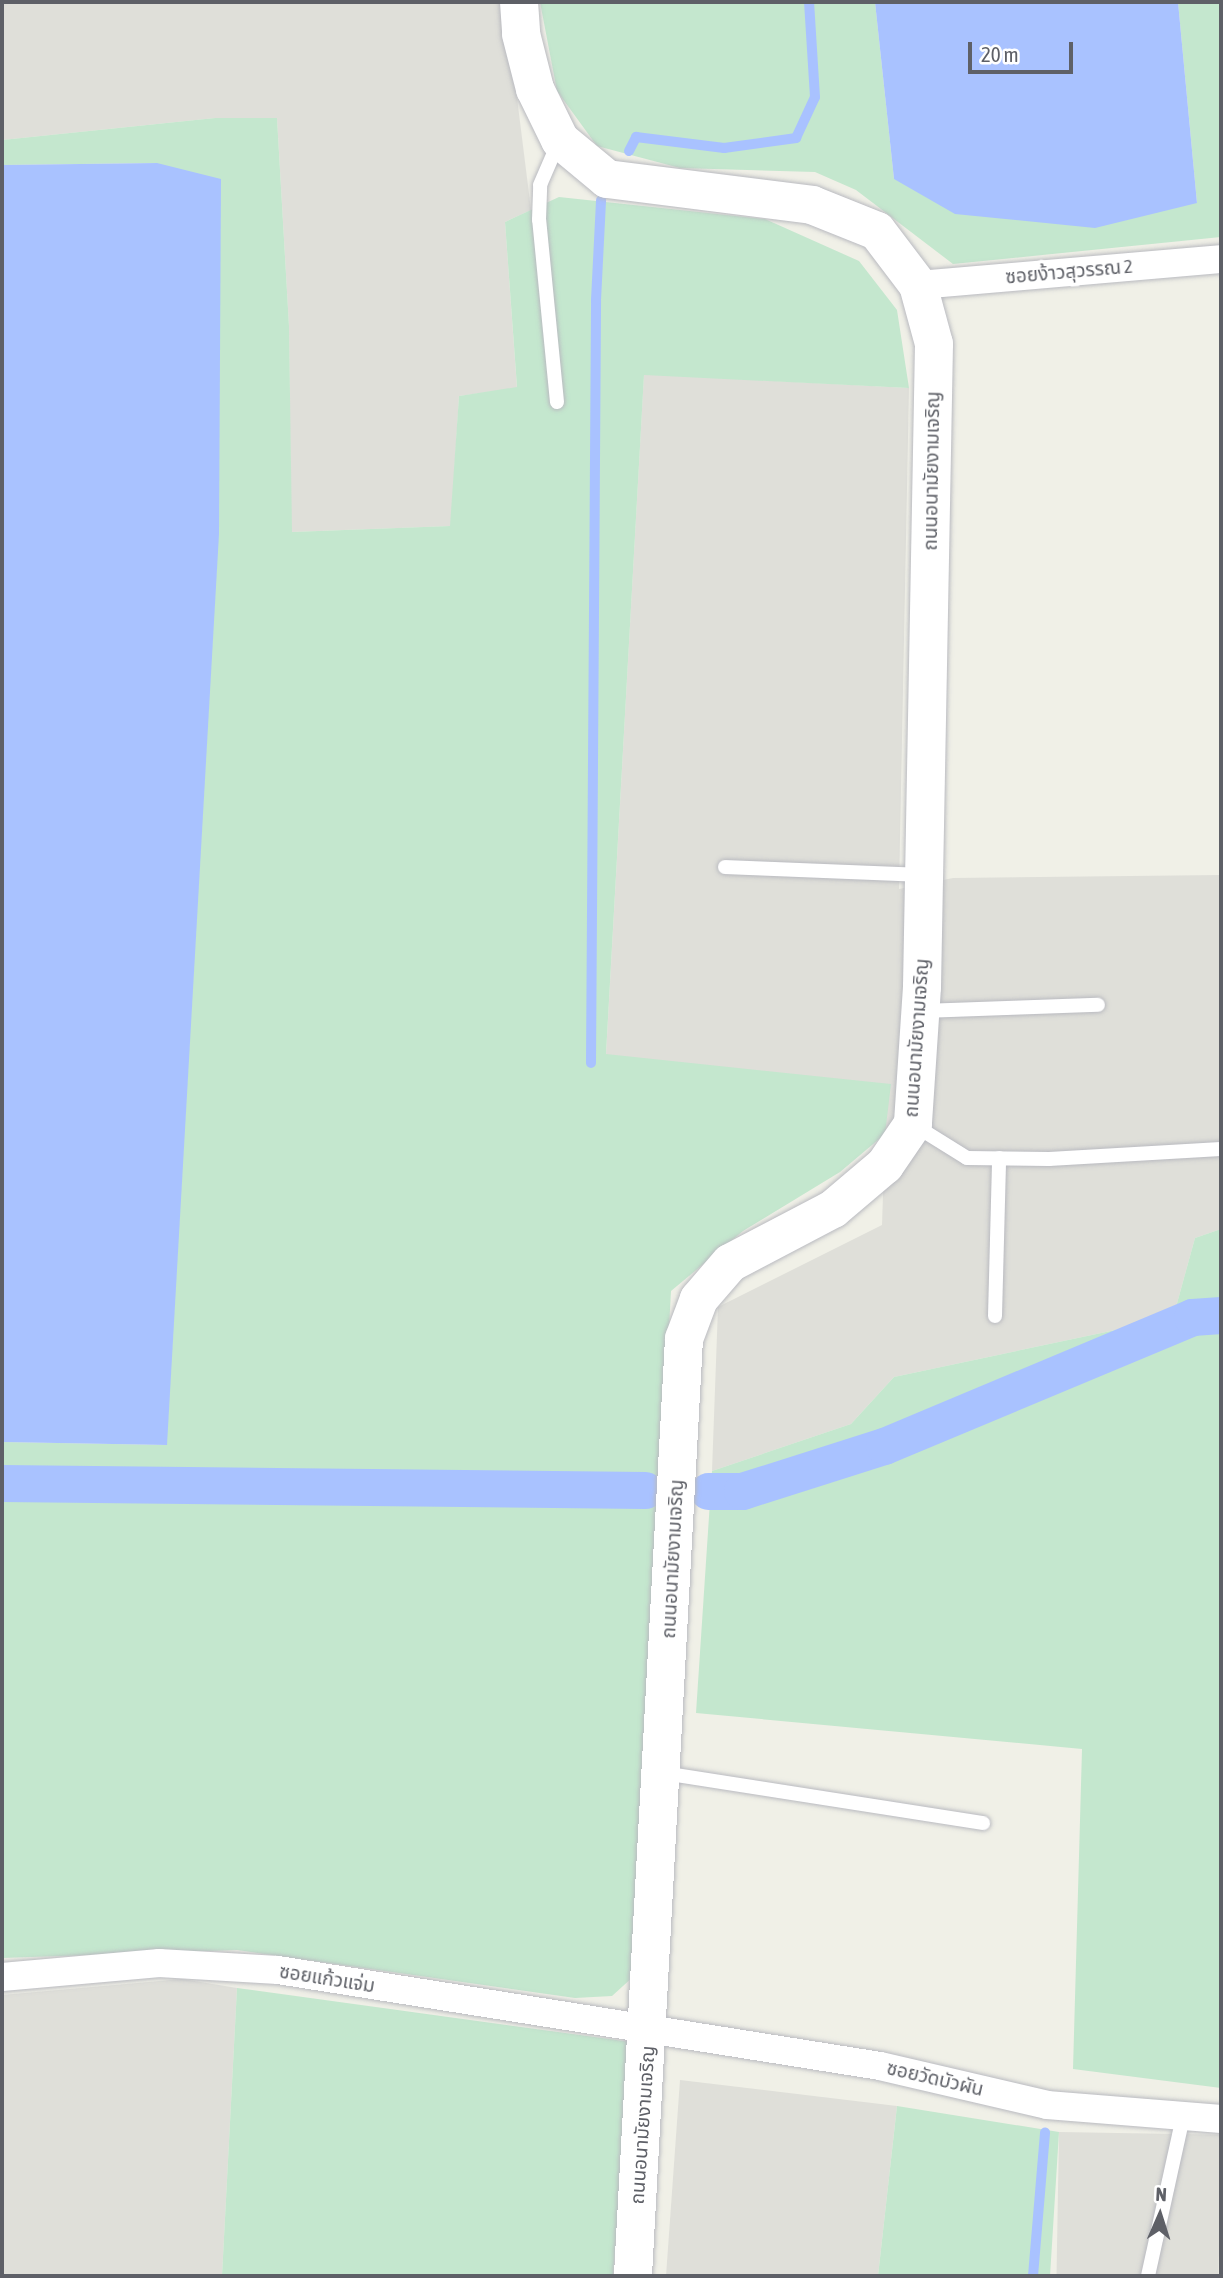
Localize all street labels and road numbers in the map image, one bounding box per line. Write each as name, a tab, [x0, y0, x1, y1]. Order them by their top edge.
street label: ซอยง้าวสุวรรณ 2	[1004, 255, 1134, 289]
street label: ถนนอนามัยงามเจริญ	[919, 391, 945, 551]
street label: ถนนอนามัยงามเจริญ	[900, 958, 934, 1118]
street label: ถนนอนามัยงามเจริญ	[657, 1479, 689, 1639]
street label: ซอยแก้วแจ่ม	[278, 1960, 376, 1998]
street label: ถนนอนามัยงามเจริญ	[626, 2045, 660, 2205]
street label: ซอยวัดบัวผัน	[884, 2057, 986, 2101]

